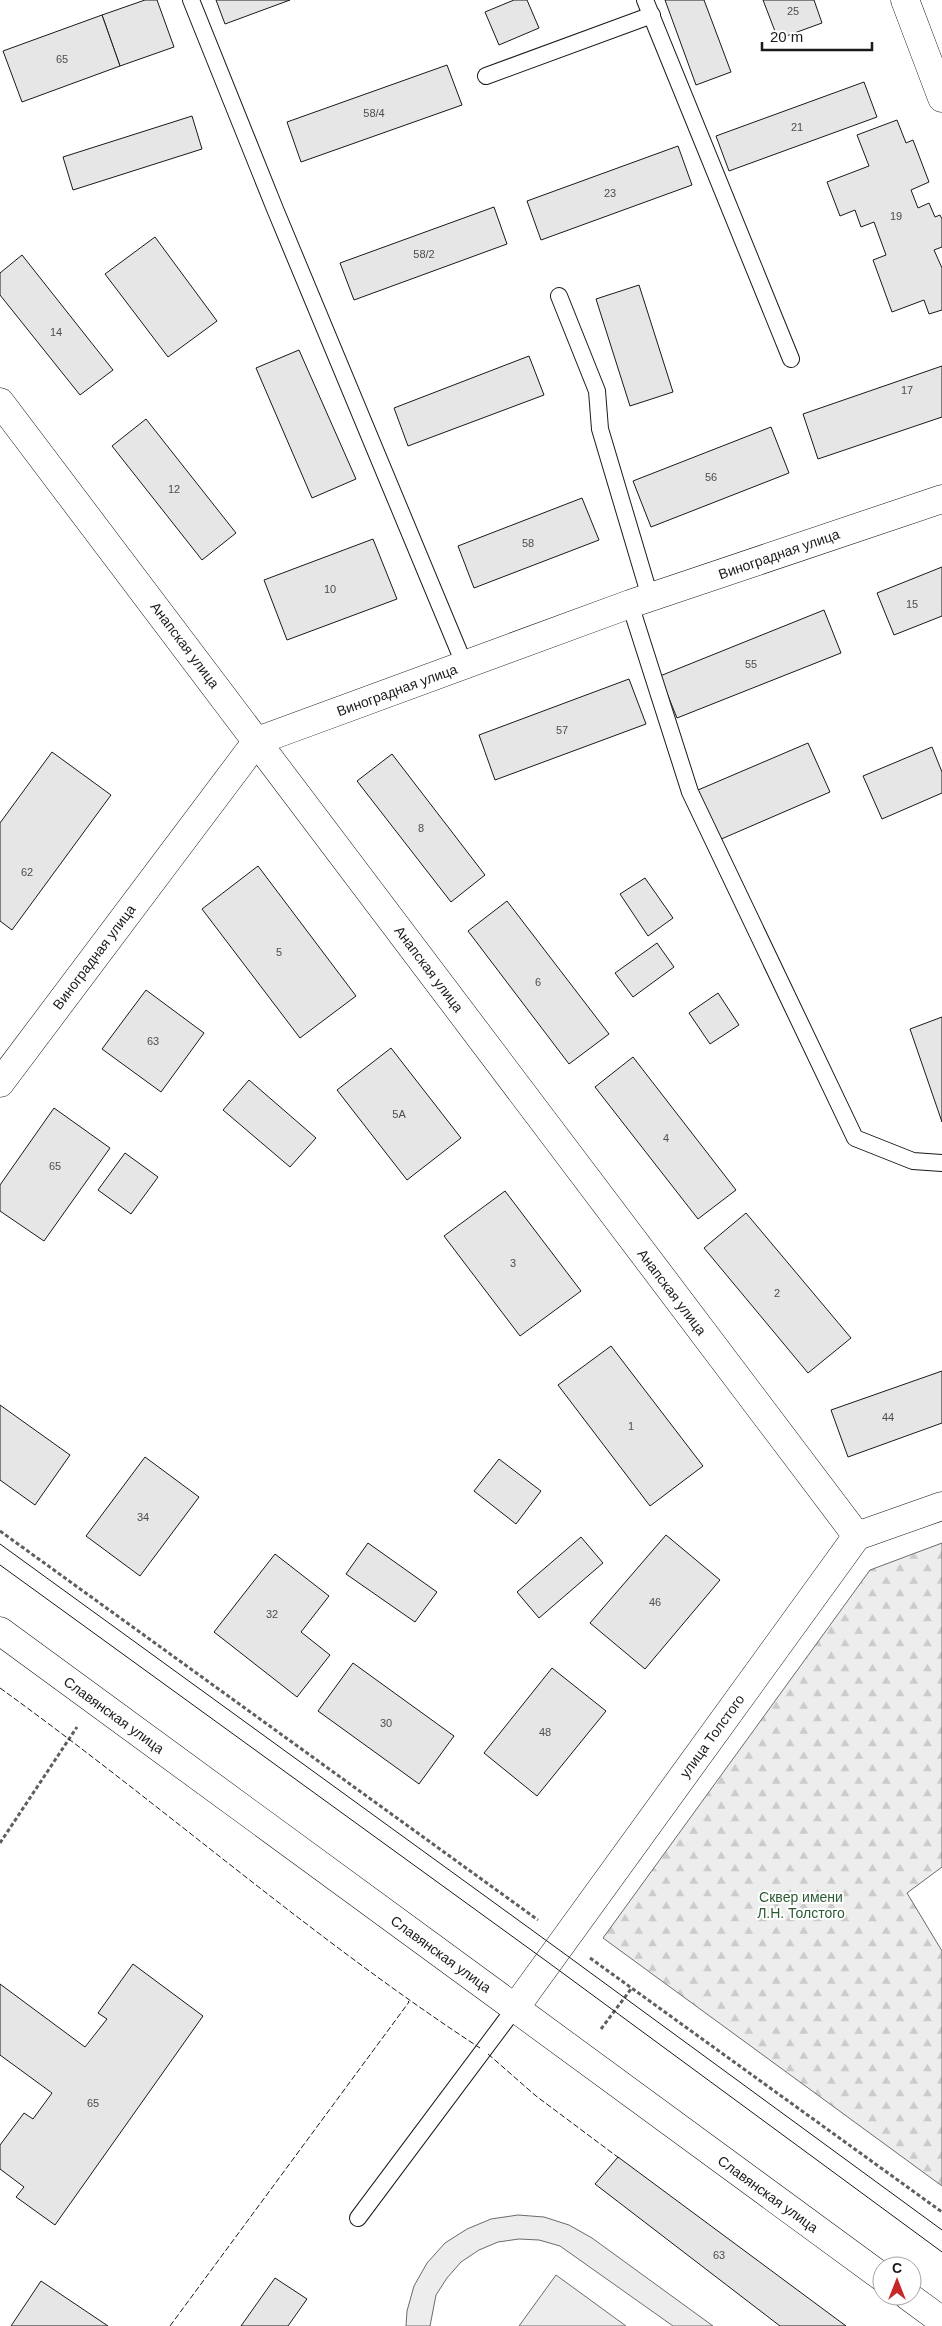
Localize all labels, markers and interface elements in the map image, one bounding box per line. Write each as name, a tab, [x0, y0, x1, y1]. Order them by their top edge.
house number: 25	[787, 5, 799, 17]
scale bar	[762, 20, 872, 52]
text: 20 m	[770, 28, 803, 45]
house number: 65	[56, 53, 68, 65]
house number: 58/4	[363, 107, 385, 119]
house number: 21	[791, 121, 803, 133]
house number: 23	[604, 187, 616, 199]
house number: 19	[890, 210, 902, 222]
house number: 58/2	[413, 248, 435, 260]
house number: 14	[50, 326, 62, 338]
house number: 17	[901, 384, 913, 396]
house number: 56	[705, 471, 717, 483]
house number: 12	[168, 483, 180, 495]
street label: Виноградная улица	[716, 526, 842, 582]
house number: 58	[522, 537, 534, 549]
house number: 10	[324, 583, 336, 595]
house number: 15	[906, 598, 918, 610]
street label: Анапская улица	[147, 599, 223, 691]
house number: 55	[745, 658, 757, 670]
street label: Виноградная улица	[335, 661, 460, 719]
house number: 57	[556, 724, 568, 736]
house number: 8	[418, 822, 424, 834]
house number: 62	[21, 866, 33, 878]
street label: Виноградная улица	[49, 901, 139, 1013]
street label: Анапская улица	[391, 923, 467, 1015]
house number: 5	[276, 946, 282, 958]
house number: 6	[535, 976, 541, 988]
house number: 63	[147, 1035, 159, 1047]
house number: 5А	[392, 1108, 406, 1120]
house number: 4	[663, 1132, 669, 1144]
house number: 65	[49, 1160, 61, 1172]
street label: Анапская улица	[634, 1246, 710, 1338]
house number: 3	[510, 1257, 516, 1269]
house number: 2	[774, 1287, 780, 1299]
house number: 44	[882, 1411, 894, 1423]
house number: 1	[628, 1420, 634, 1432]
house number: 34	[137, 1511, 149, 1523]
house number: 46	[649, 1596, 661, 1608]
house number: 32	[266, 1608, 278, 1620]
street label: Славянская улица	[61, 1673, 167, 1757]
street label: улица Толстого	[676, 1691, 748, 1781]
house number: 30	[380, 1717, 392, 1729]
house number: 48	[539, 1726, 551, 1738]
park label: Сквер имени Л.Н. Толстого	[757, 1889, 845, 1921]
street label: Славянская улица	[388, 1912, 494, 1996]
house number: 65	[87, 2097, 99, 2109]
street label: Славянская улица	[715, 2152, 821, 2236]
house number: 63	[713, 2249, 725, 2261]
north arrow	[872, 2256, 922, 2306]
text: С	[892, 2260, 902, 2276]

